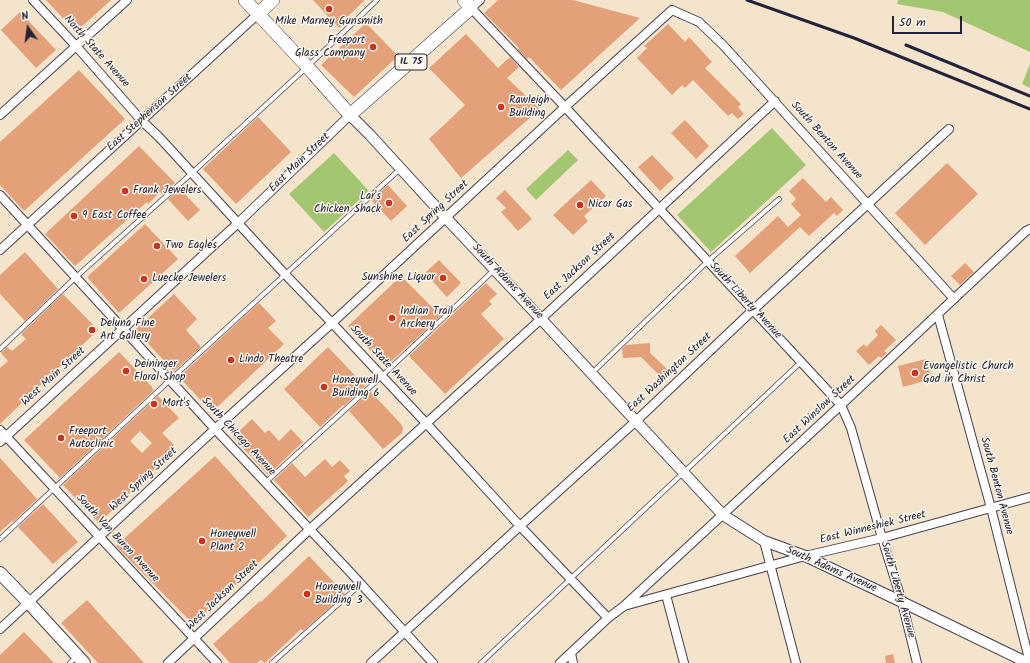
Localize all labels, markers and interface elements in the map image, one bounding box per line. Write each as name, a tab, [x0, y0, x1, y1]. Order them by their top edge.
marker: Mike Marney Gunsmith	[324, 4, 334, 14]
text: N	[20, 7, 31, 26]
north arrow	[8, 8, 48, 48]
scale bar	[894, 8, 964, 34]
street label: North State Avenue	[60, 13, 132, 91]
text: 50 m	[899, 13, 926, 32]
place label: Mike Marney Gunsmith	[275, 15, 383, 29]
place label: Freeport Glass Company	[295, 34, 365, 60]
marker: Freeport Glass Company	[368, 42, 378, 52]
road number: IL 75	[395, 54, 427, 70]
street label: East Stephenson Street	[105, 71, 195, 155]
place label: Rawleigh Building	[509, 94, 549, 120]
street label: South Benton Avenue	[788, 99, 864, 183]
marker: Rawleigh Building	[496, 102, 506, 112]
street label: East Main Street	[267, 131, 333, 195]
street label: East Spring Street	[400, 178, 472, 246]
place label: Frank Jewelers	[133, 184, 201, 198]
marker: Frank Jewelers	[120, 186, 130, 196]
place label: Lar's Chicken Shack	[314, 190, 381, 216]
marker: Lar's Chicken Shack	[384, 198, 394, 208]
place label: Nicor Gas	[588, 198, 633, 212]
marker: Nicor Gas	[575, 200, 585, 210]
place label: 9 East Coffee	[82, 209, 146, 223]
marker: 9 East Coffee	[69, 211, 79, 221]
street label: East Jackson Street	[541, 230, 619, 304]
place label: Two Eagles	[165, 239, 217, 253]
marker: Two Eagles	[152, 241, 162, 251]
street label: South Adams Avenue	[469, 242, 545, 322]
street label: South Liberty Avenue	[706, 260, 784, 342]
place label: Sunshine Liquor	[362, 271, 435, 285]
place label: Luecke Jewelers	[152, 272, 226, 286]
marker: Sunshine Liquor	[438, 273, 448, 283]
marker: Luecke Jewelers	[139, 274, 149, 284]
place label: Indian Trail Archery	[400, 305, 453, 331]
marker: Indian Trail Archery	[387, 313, 397, 323]
place label: Deluna Fine Art Gallery	[100, 317, 155, 343]
street label: South State Avenue	[347, 323, 419, 399]
marker: Deluna Fine Art Gallery	[87, 325, 97, 335]
street label: East Washington Street	[625, 331, 715, 415]
street label: West Main Street	[19, 345, 89, 409]
place label: Lindo Theatre	[239, 353, 303, 367]
marker: Lindo Theatre	[226, 355, 236, 365]
place label: Deininger Floral Shop	[134, 358, 185, 384]
place label: Evangelistic Church God in Christ	[923, 360, 1014, 386]
marker: Deininger Floral Shop	[121, 366, 131, 376]
marker: Evangelistic Church God in Christ	[910, 368, 920, 378]
street label: East Winslow Street	[781, 373, 859, 447]
place label: Honeywell Building 6	[332, 374, 379, 400]
marker: Honeywell Building 6	[319, 382, 329, 392]
street label: South Chicago Avenue	[198, 395, 278, 479]
place label: Mort's	[162, 397, 190, 411]
marker: Mort's	[149, 399, 159, 409]
place label: Freeport Autoclinic	[69, 425, 114, 451]
marker: Freeport Autoclinic	[56, 433, 66, 443]
street label: South Benton Avenue	[977, 436, 1015, 536]
street label: West Spring Street	[107, 445, 181, 515]
street label: South Van Buren Avenue	[73, 492, 161, 586]
street label: East Winneshiek Street	[819, 508, 927, 548]
place label: Honeywell Plant 2	[210, 528, 256, 554]
marker: Honeywell Plant 2	[197, 536, 207, 546]
street label: South Liberty Avenue	[877, 540, 917, 640]
street label: South Adams Avenue	[783, 544, 879, 596]
street label: West Jackson Street	[184, 558, 262, 634]
place label: Honeywell Building 3	[315, 581, 362, 607]
marker: Honeywell Building 3	[302, 589, 312, 599]

